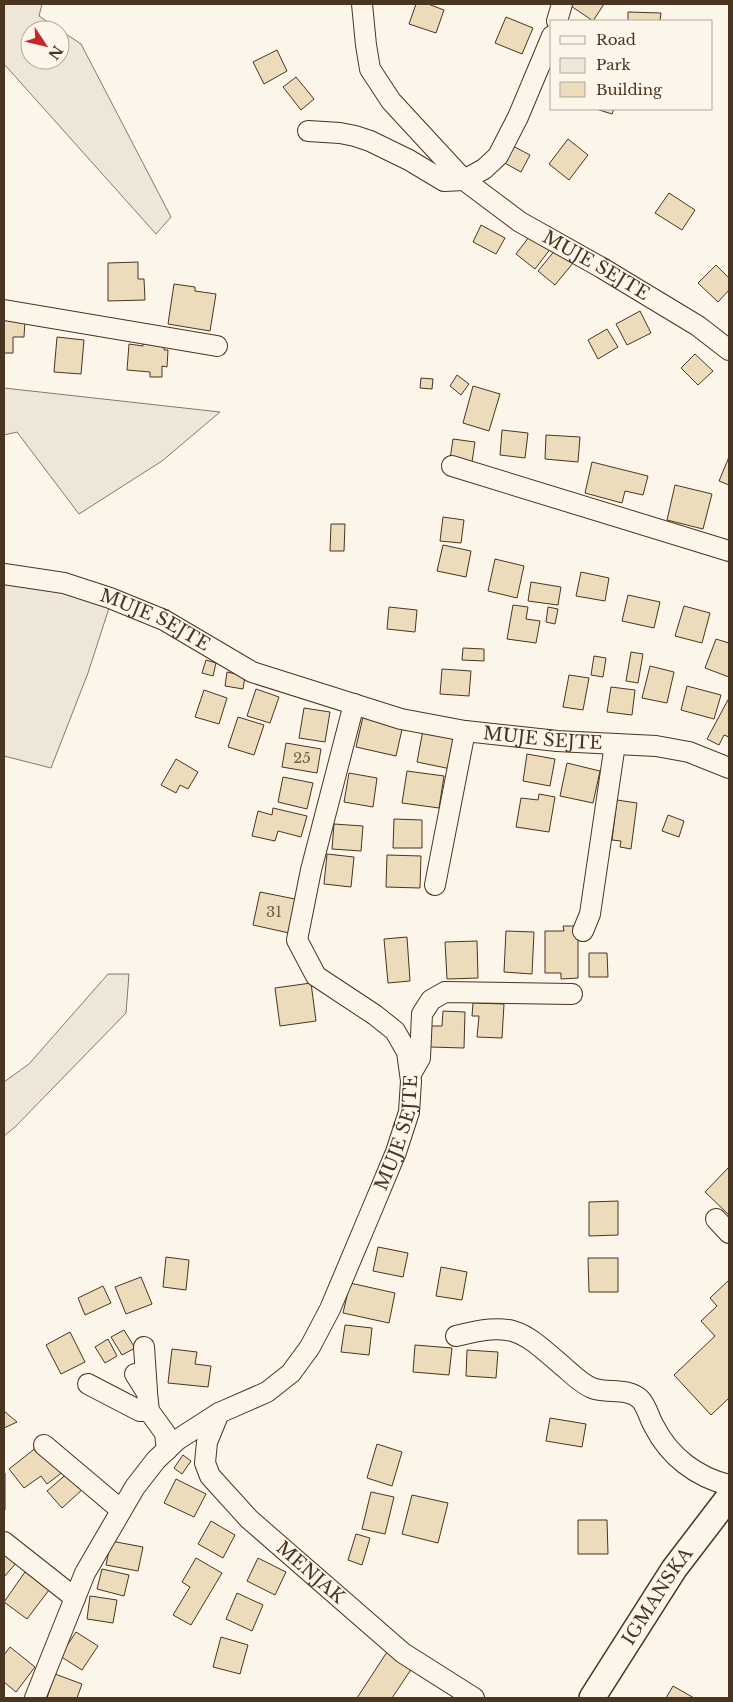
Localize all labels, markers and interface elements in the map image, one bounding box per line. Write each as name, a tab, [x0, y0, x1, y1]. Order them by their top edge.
north arrow	[20, 20, 70, 70]
legend	[550, 20, 713, 110]
text: Road	[596, 30, 636, 49]
text: N	[44, 42, 67, 63]
text: Park	[596, 55, 632, 74]
text: Building	[596, 80, 663, 99]
street label: MUJE ŠEJTE	[539, 226, 653, 305]
street label: MUJE ŠEJTE	[97, 584, 214, 656]
street label: MUJE ŠEJTE	[482, 722, 603, 754]
house number: 25	[293, 748, 311, 767]
house number: 31	[266, 902, 282, 921]
street label: MUJE ŠEJTE	[370, 1074, 422, 1194]
street label: MENJAK	[272, 1537, 350, 1609]
street label: IGMANSKA	[618, 1542, 698, 1649]

